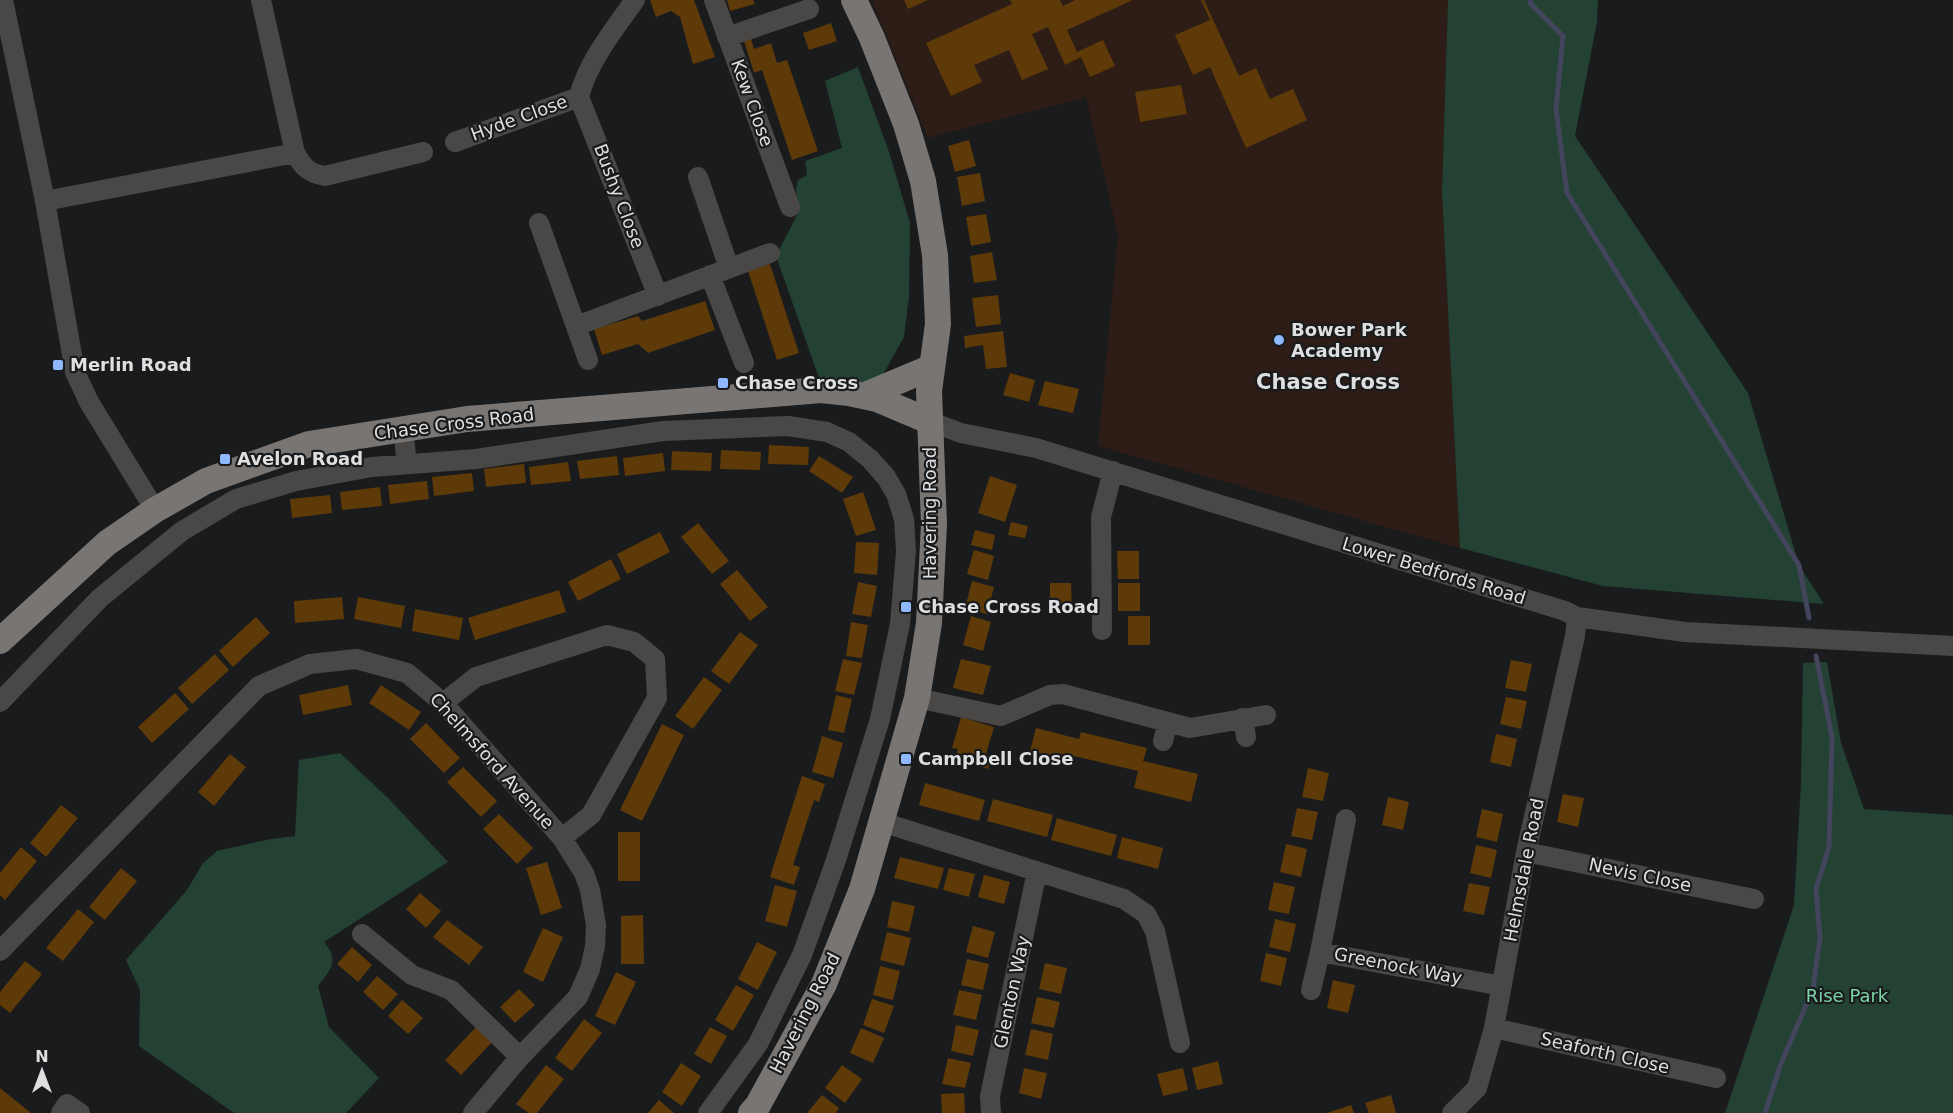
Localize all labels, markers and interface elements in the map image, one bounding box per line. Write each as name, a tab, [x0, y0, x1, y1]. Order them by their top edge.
street label: Kew Close	[727, 56, 778, 149]
street label: Hyde Close	[468, 90, 570, 145]
street label: Bushy Close	[590, 141, 649, 251]
place label: Bower Park Academy	[1291, 319, 1408, 361]
marker: Bower Park Academy	[1272, 333, 1286, 347]
place label: Merlin Road	[70, 354, 192, 375]
marker: Merlin Road	[51, 358, 65, 372]
district label: Chase Cross	[1256, 370, 1400, 394]
place label: Chase Cross	[735, 372, 858, 393]
marker: Chase Cross	[716, 376, 730, 390]
street label: Chase Cross Road	[373, 403, 535, 444]
street label: Havering Road	[919, 447, 940, 579]
place label: Avelon Road	[237, 448, 363, 469]
marker: Avelon Road	[218, 452, 232, 466]
street label: Lower Bedfords Road	[1340, 533, 1528, 608]
place label: Chase Cross Road	[918, 596, 1099, 617]
marker: Chase Cross Road	[899, 600, 913, 614]
street label: Chelmsford Avenue	[426, 688, 559, 833]
place label: Campbell Close	[918, 748, 1073, 769]
marker: Campbell Close	[899, 752, 913, 766]
street label: Helmsdale Road	[1499, 796, 1548, 944]
street label: Nevis Close	[1587, 853, 1693, 896]
street label: Glenton Way	[989, 933, 1034, 1050]
street label: Greenock Way	[1332, 943, 1464, 988]
street label: Havering Road	[765, 949, 844, 1077]
park label: Rise Park	[1806, 985, 1889, 1006]
street label: Seaforth Close	[1539, 1027, 1672, 1078]
north arrow	[12, 1041, 72, 1101]
text: N	[35, 1047, 49, 1066]

